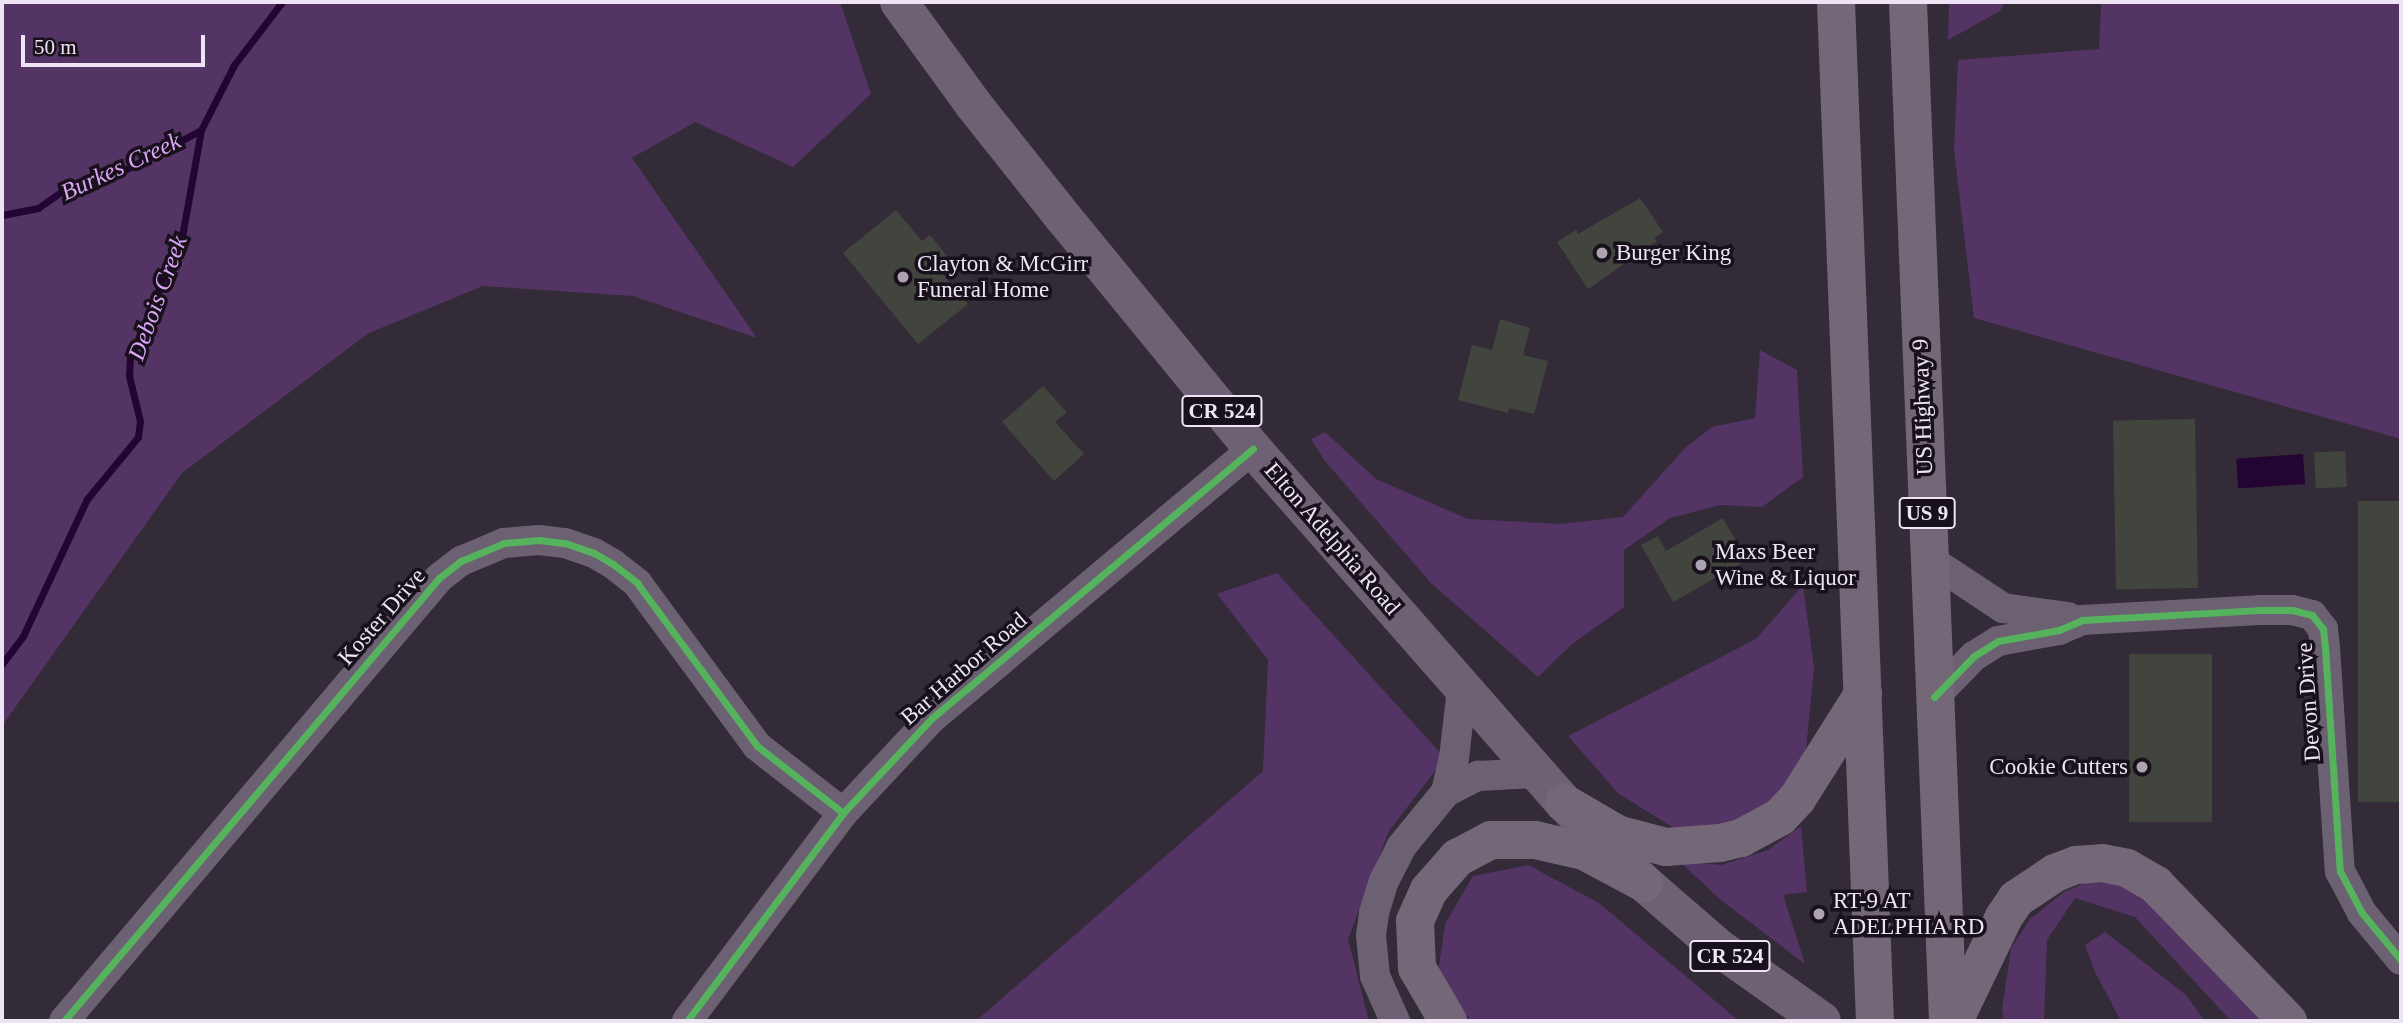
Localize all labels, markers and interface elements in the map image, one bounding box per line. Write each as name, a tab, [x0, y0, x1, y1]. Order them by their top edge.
scale bar	[24, 21, 208, 65]
text: 50 m	[34, 35, 77, 59]
water label: Burkes Creek	[56, 127, 186, 207]
water label: Debois Creek	[122, 232, 194, 364]
place label: Burger King	[1616, 239, 1731, 267]
marker: Burger King	[1594, 245, 1610, 261]
place label: Clayton & McGirr Funeral Home	[917, 250, 1088, 304]
marker: Clayton & McGirr Funeral Home	[895, 269, 911, 285]
street label: US Highway 9	[1907, 338, 1939, 476]
road number: CR 524	[1180, 394, 1264, 428]
street label: Elton Adelphia Road	[1258, 457, 1406, 621]
road number: US 9	[1897, 496, 1957, 530]
place label: Maxs Beer Wine & Liquor	[1715, 538, 1856, 592]
marker: Maxs Beer Wine & Liquor	[1693, 557, 1709, 573]
street label: Koster Drive	[332, 563, 432, 671]
street label: Bar Harbor Road	[895, 607, 1033, 731]
street label: Devon Drive	[2291, 641, 2327, 763]
place label: Cookie Cutters	[1989, 753, 2128, 781]
marker: Cookie Cutters	[2134, 759, 2150, 775]
place label: RT-9 AT ADELPHIA RD	[1833, 887, 1986, 941]
marker: RT-9 AT ADELPHIA RD	[1811, 906, 1827, 922]
road number: CR 524	[1688, 939, 1772, 974]

